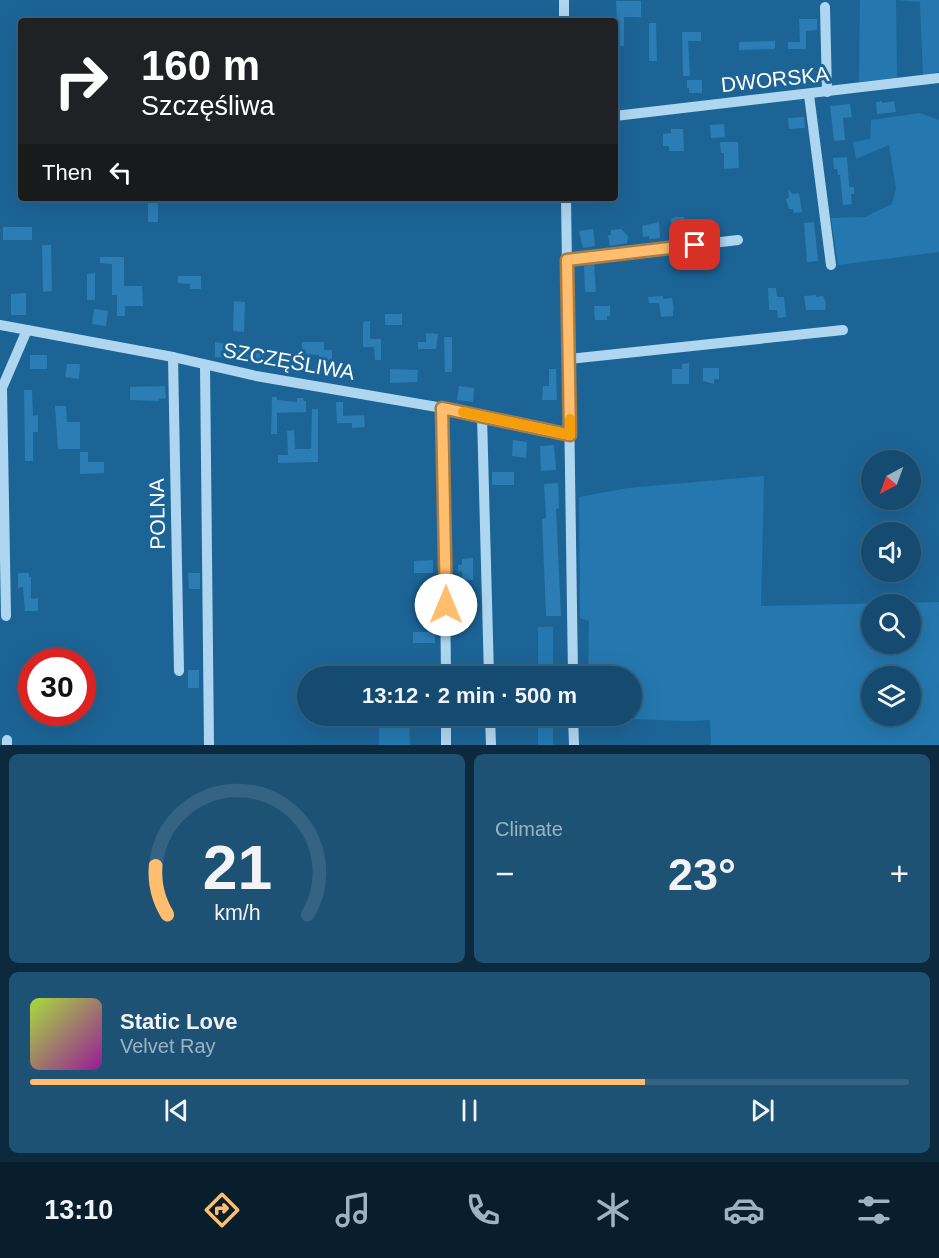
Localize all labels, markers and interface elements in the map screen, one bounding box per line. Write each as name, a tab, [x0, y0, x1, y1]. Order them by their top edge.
icon: right	[42, 42, 120, 120]
text: 160 m	[141, 42, 260, 89]
street label: DWORSKA	[720, 62, 830, 96]
text: Szczęśliwa	[141, 91, 275, 121]
icon: left	[104, 156, 137, 189]
text: Then	[42, 160, 92, 185]
pin	[669, 219, 720, 270]
icon: arrive	[678, 228, 711, 261]
street label: SZCZĘŚLIWA	[221, 338, 357, 384]
north arrow	[861, 450, 921, 510]
map controls	[861, 450, 921, 726]
street label: POLNA	[145, 478, 169, 550]
button: sound	[861, 522, 921, 582]
position arrow	[414, 573, 478, 637]
button: search	[861, 594, 921, 654]
speed limit sign: 30	[18, 648, 96, 726]
button: layers	[861, 666, 921, 726]
text: 13:12 · 2 min · 500 m	[362, 683, 577, 708]
text: Climate	[495, 818, 563, 840]
text: 21	[202, 833, 272, 902]
text: 23°	[668, 849, 736, 900]
text: −	[495, 855, 514, 892]
text: +	[890, 855, 909, 892]
text: km/h	[214, 902, 260, 926]
text: Static Love	[120, 1009, 237, 1034]
text: Velvet Ray	[120, 1035, 216, 1057]
icon: previous	[160, 1094, 193, 1127]
icon: pause	[453, 1094, 486, 1127]
icon: next	[746, 1094, 779, 1127]
icon: directions	[201, 1189, 243, 1231]
icon: music	[332, 1189, 374, 1231]
icon: phone	[462, 1189, 504, 1231]
icon: climate	[592, 1189, 634, 1231]
icon: car	[723, 1189, 765, 1231]
icon: filters	[853, 1189, 895, 1231]
text: 13:10	[44, 1195, 113, 1225]

